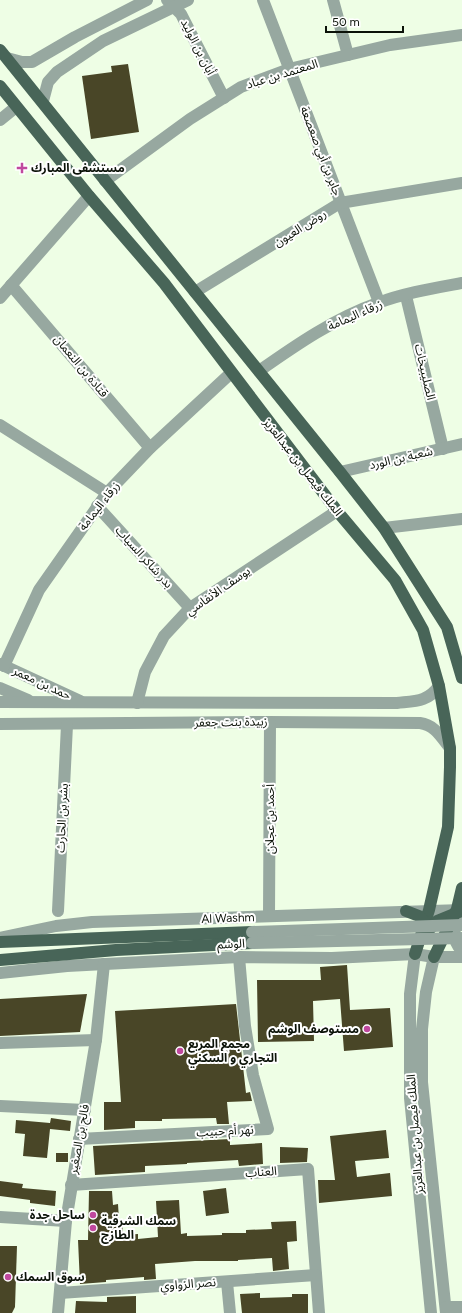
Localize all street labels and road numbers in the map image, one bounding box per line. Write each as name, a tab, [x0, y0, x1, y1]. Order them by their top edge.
street label: أبان بن الوليد	[178, 16, 219, 78]
street label: المعتمد بن عباد	[244, 56, 320, 92]
street label: جابر بن أبي صعصعة	[295, 104, 345, 199]
street label: روض العيون	[271, 206, 329, 250]
street label: زرقاء اليمامة	[326, 297, 384, 333]
street label: قتادة بن النعمان	[51, 332, 111, 400]
street label: الصليبيخات	[412, 343, 438, 402]
street label: الملك فيصل بن عبدالعزيز	[260, 415, 346, 519]
street label: شعبة بن الورد	[368, 444, 434, 472]
street label: زرقاء اليمامة	[76, 479, 122, 533]
street label: بدر شاكر السياب	[112, 523, 176, 591]
street label: يوسف الأنفاسي	[183, 564, 255, 621]
street label: حمد بن معمر	[10, 663, 73, 703]
street label: زبيدة بنت جعفر	[193, 714, 268, 730]
street label: بشر بن الحارث	[53, 783, 71, 853]
street label: أحمد بن عجلان	[262, 784, 277, 854]
street label: Al Washm	[201, 910, 255, 926]
street label: الوشم	[217, 936, 245, 954]
street label: الملك فيصل بن عبدالعزيز	[404, 1074, 426, 1195]
street label: فالح بن الصغير	[66, 1103, 94, 1176]
street label: نهر أم حبيب	[196, 1122, 254, 1141]
street label: العناب	[245, 1164, 277, 1180]
street label: نصر الزواوي	[160, 1275, 216, 1296]

